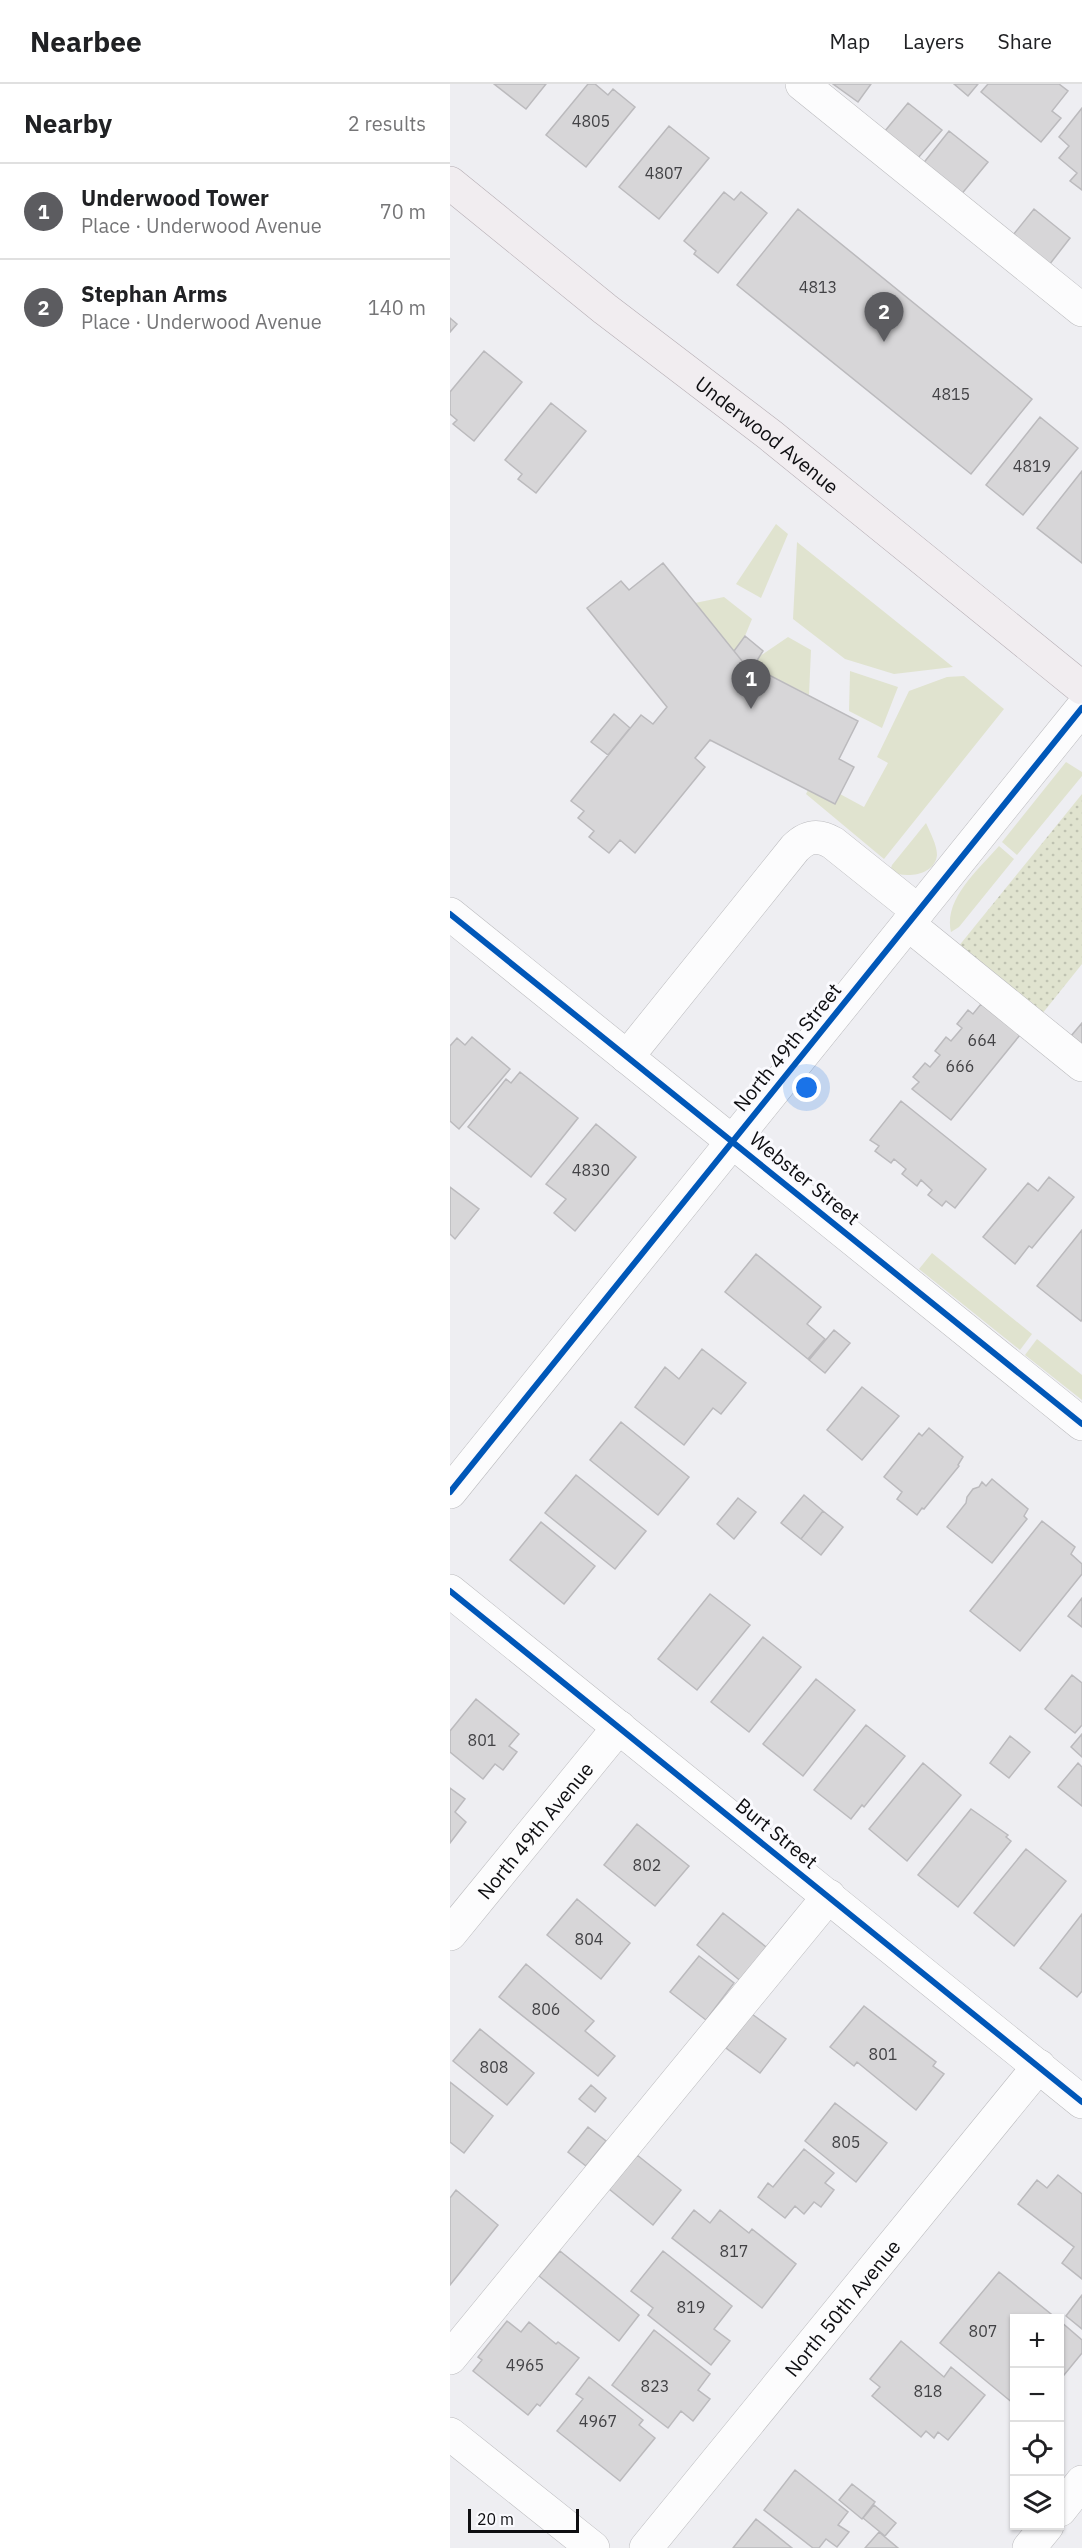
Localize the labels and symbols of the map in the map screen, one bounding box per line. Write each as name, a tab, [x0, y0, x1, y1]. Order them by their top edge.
house number: 4805	[572, 111, 610, 131]
house number: 4807	[645, 163, 683, 183]
house number: 4813	[799, 277, 837, 297]
pin: 2	[864, 292, 904, 342]
street label: Underwood Avenue	[690, 369, 845, 499]
house number: 4815	[932, 384, 970, 404]
house number: 4819	[1013, 456, 1051, 476]
pin: 1	[732, 660, 770, 709]
street label: North 49th Street	[727, 977, 847, 1117]
house number: 664	[968, 1030, 996, 1050]
house number: 666	[946, 1056, 974, 1076]
your location	[792, 1073, 821, 1102]
street label: Webster Street	[744, 1125, 866, 1231]
house number: 4830	[572, 1160, 610, 1180]
house number: 801	[468, 1730, 496, 1750]
street label: North 49th Avenue	[471, 1756, 599, 1905]
street label: Burt Street	[730, 1792, 824, 1874]
house number: 802	[633, 1855, 661, 1875]
house number: 804	[575, 1929, 603, 1949]
house number: 806	[532, 1999, 560, 2019]
house number: 801	[869, 2044, 897, 2064]
house number: 808	[480, 2057, 508, 2077]
house number: 805	[832, 2132, 860, 2152]
street label: North 50th Avenue	[778, 2233, 906, 2382]
house number: 817	[720, 2241, 748, 2261]
house number: 819	[677, 2297, 705, 2317]
house number: 807	[969, 2321, 997, 2341]
house number: 4965	[506, 2355, 544, 2375]
house number: 823	[641, 2376, 669, 2396]
house number: 818	[914, 2381, 942, 2401]
house number: 4967	[579, 2411, 617, 2431]
scale bar	[468, 2506, 579, 2534]

